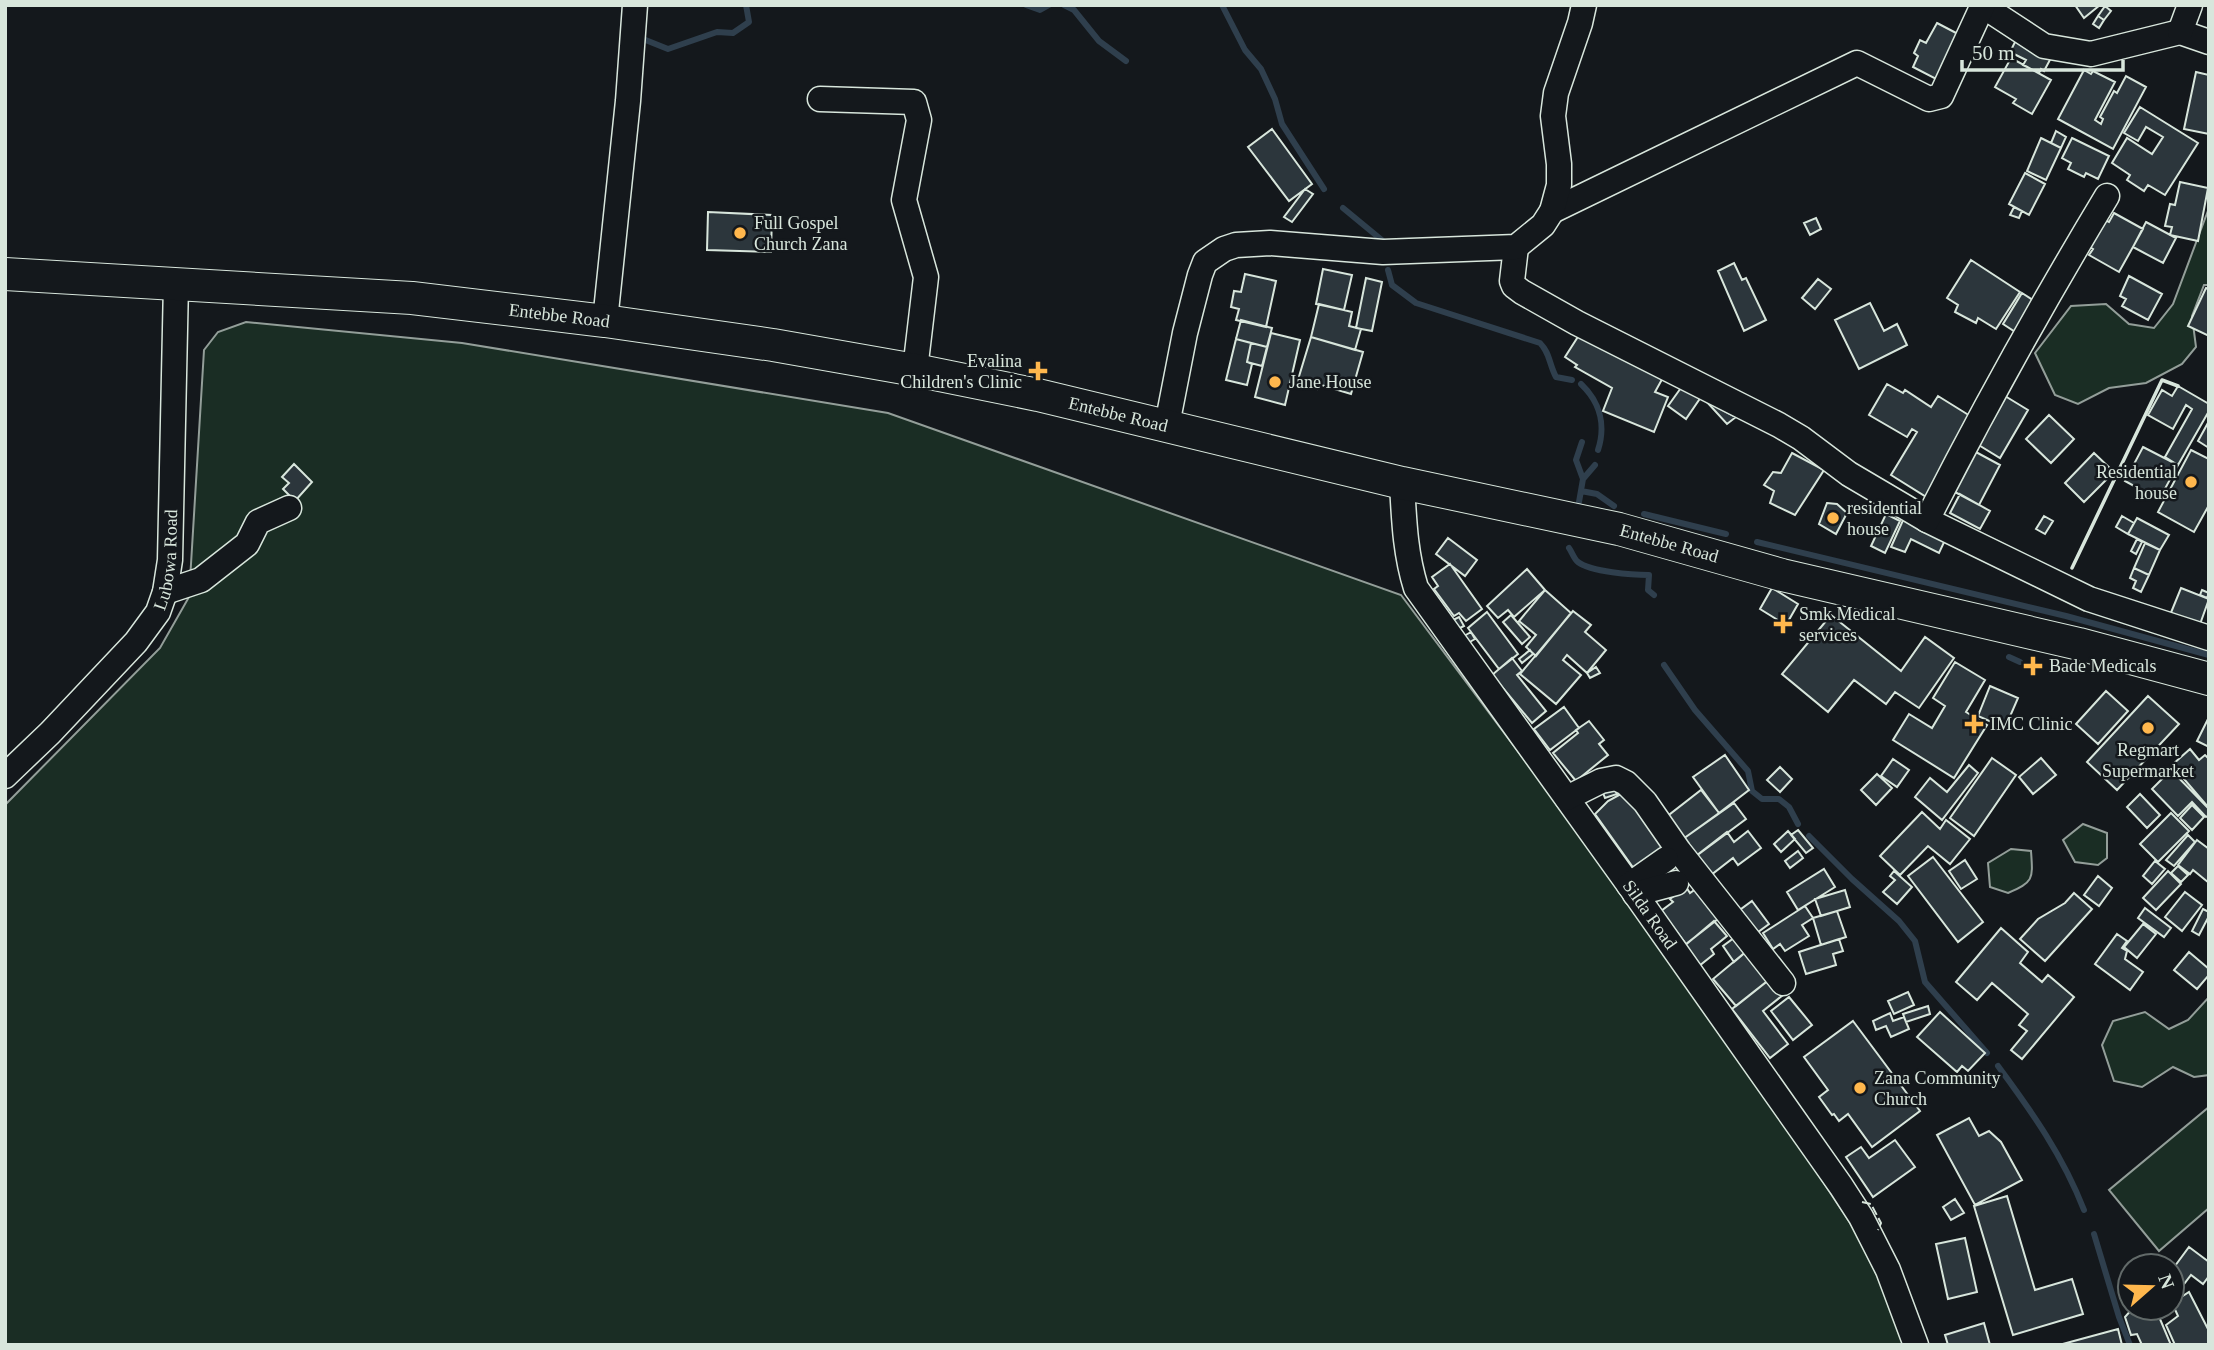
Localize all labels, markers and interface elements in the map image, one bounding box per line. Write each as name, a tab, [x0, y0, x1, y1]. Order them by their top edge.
scale bar	[1962, 28, 2123, 72]
text: 50 m	[1972, 41, 2015, 65]
place label: Full Gospel Church Zana	[754, 213, 847, 254]
marker: Full Gospel Church Zana	[732, 225, 748, 241]
street label: Entebbe Road	[508, 300, 611, 332]
place label: Evalina Children's Clinic	[900, 351, 1022, 392]
marker: Evalina Children's Clinic	[1028, 361, 1048, 381]
place label: Jane House	[1289, 372, 1371, 392]
marker: Jane House	[1267, 374, 1283, 390]
street label: Entebbe Road	[1067, 393, 1170, 436]
place label: Residential house	[2096, 462, 2177, 503]
marker: Residential house	[2183, 474, 2199, 490]
place label: residential house	[1847, 498, 1922, 539]
street label: Lubowa Road	[149, 509, 181, 613]
marker: residential house	[1825, 510, 1841, 526]
street label: Entebbe Road	[1618, 520, 1721, 567]
place label: Smk Medical services	[1799, 604, 1896, 645]
marker: Smk Medical services	[1773, 614, 1793, 634]
marker: Bade Medicals	[2023, 656, 2043, 676]
place label: Bade Medicals	[2049, 656, 2156, 676]
marker: IMC Clinic	[1964, 714, 1984, 734]
place label: IMC Clinic	[1990, 714, 2073, 734]
marker: Regmart Supermarket	[2140, 720, 2156, 736]
place label: Regmart Supermarket	[2102, 740, 2194, 781]
street label: Silda Road	[1619, 876, 1681, 953]
place label: Zana Community Church	[1874, 1068, 2000, 1109]
marker: Zana Community Church	[1852, 1080, 1868, 1096]
north arrow	[2116, 1252, 2186, 1322]
text: N	[2154, 1271, 2179, 1292]

